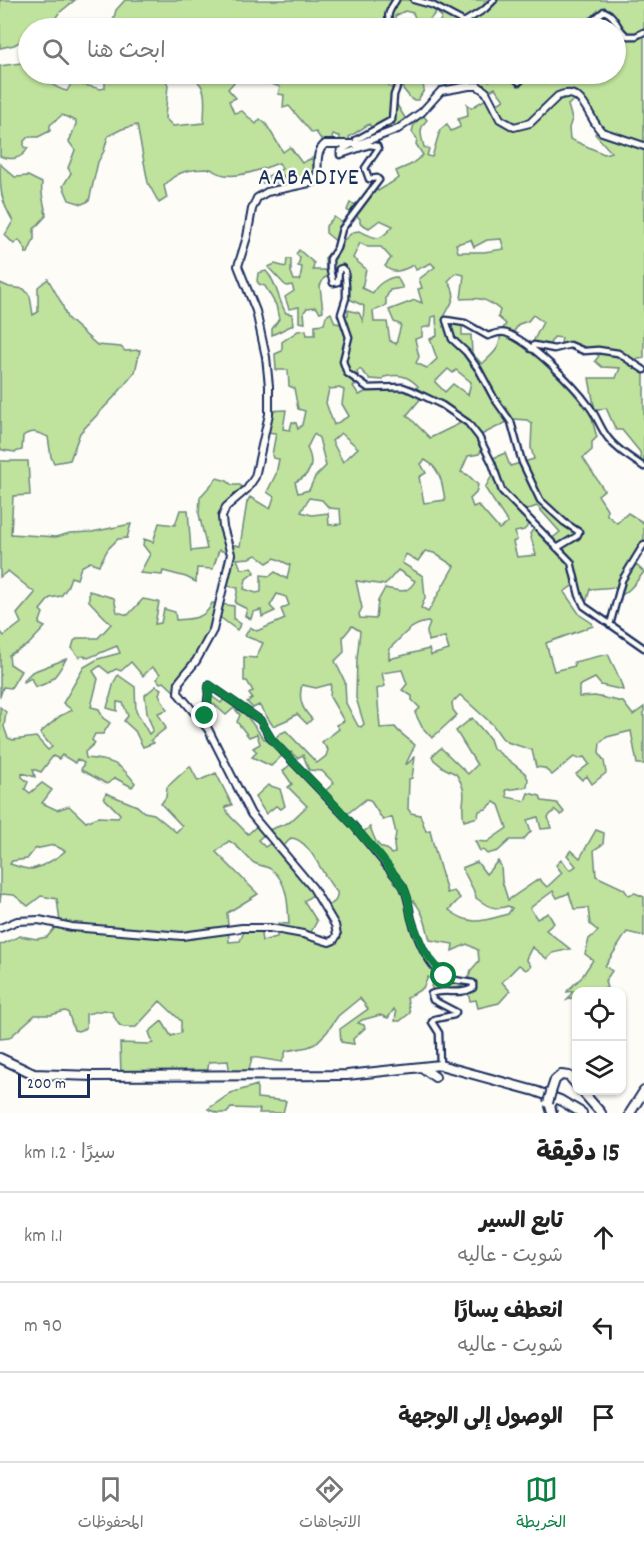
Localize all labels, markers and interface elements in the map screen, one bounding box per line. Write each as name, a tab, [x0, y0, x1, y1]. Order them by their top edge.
search box	[18, 18, 626, 84]
icon: search	[39, 35, 72, 68]
text: ابحث هنا	[87, 37, 166, 68]
district label: AABADIYE	[258, 162, 360, 196]
route end	[191, 702, 217, 728]
route start	[430, 962, 456, 988]
map controls	[572, 987, 626, 1095]
button: locate	[572, 987, 626, 1041]
button: layers	[572, 1041, 626, 1095]
scale bar	[18, 1071, 90, 1098]
text: 200 m	[27, 1073, 66, 1096]
text: 15 دقيقة	[536, 1136, 620, 1173]
text: سيرًا · 1.2 km	[24, 1140, 116, 1168]
text: تابع السير	[480, 1207, 563, 1238]
icon: ahead	[587, 1221, 620, 1254]
text: 1.1 km	[24, 1223, 63, 1251]
text: شويت - عاليه	[458, 1243, 563, 1271]
text: انعطف يسارًا	[454, 1297, 563, 1328]
icon: left	[587, 1311, 620, 1344]
text: 90 m	[24, 1313, 62, 1341]
text: شويت - عاليه	[458, 1333, 563, 1361]
icon: arrive	[587, 1401, 620, 1434]
text: الوصول إلى الوجهة	[398, 1403, 563, 1434]
tab: المحفوظات	[78, 1473, 144, 1536]
tab: الاتجاهات	[299, 1473, 361, 1536]
tab: الخريطة	[516, 1473, 566, 1536]

